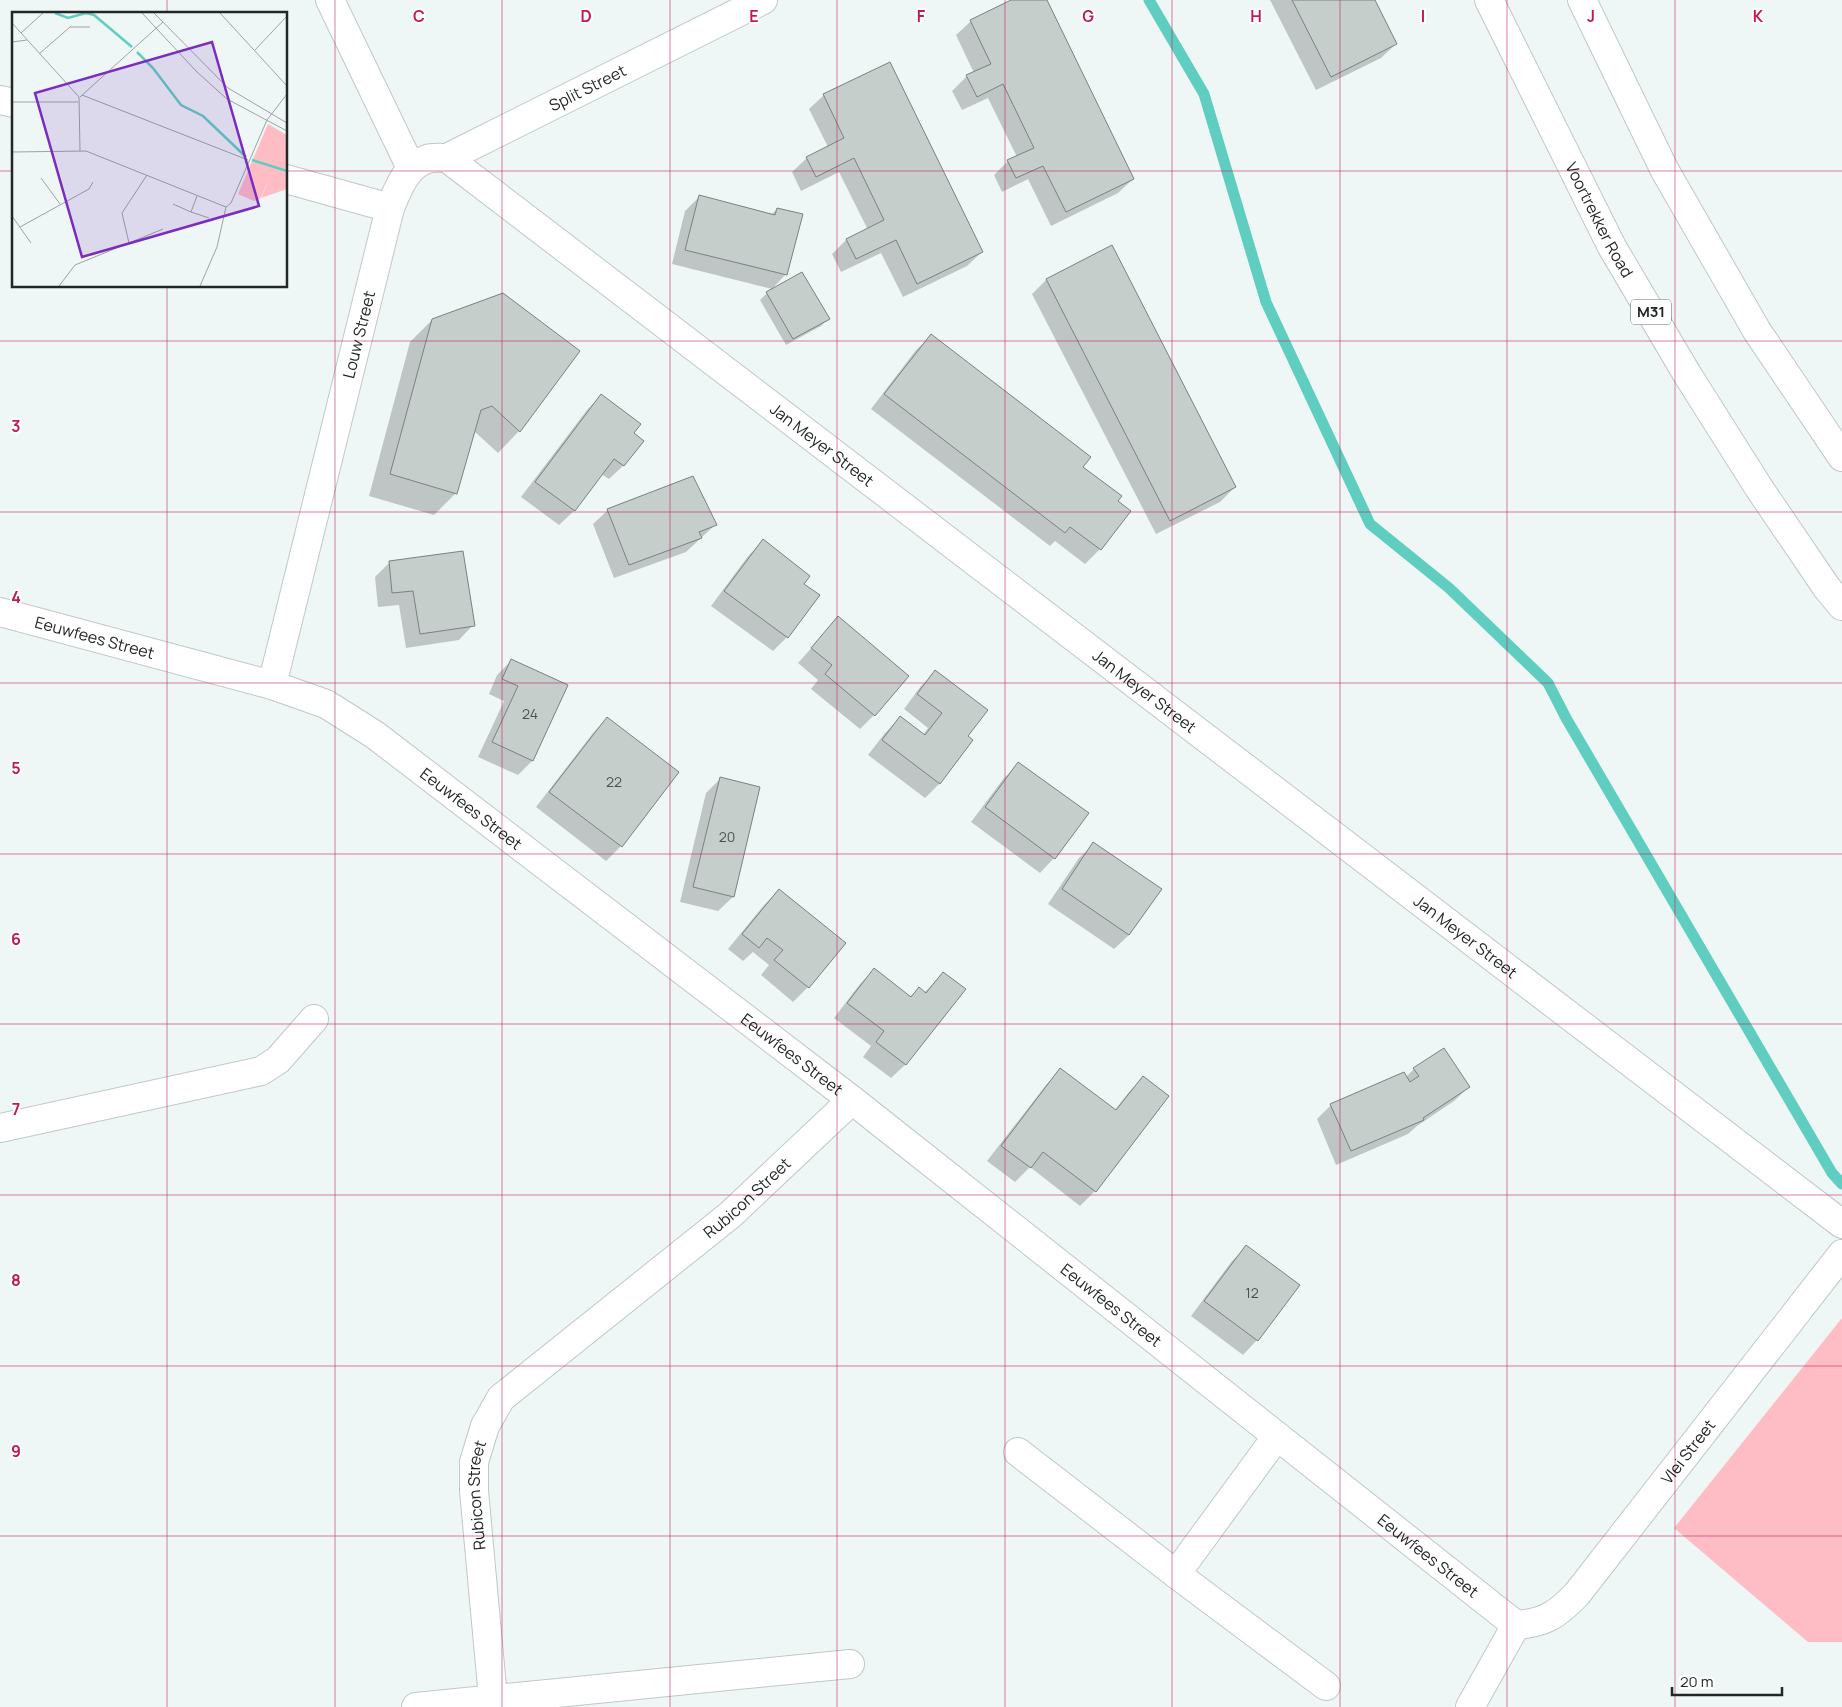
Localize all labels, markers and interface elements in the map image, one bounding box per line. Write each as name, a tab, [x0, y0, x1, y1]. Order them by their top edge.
text: C	[413, 5, 425, 27]
text: D	[580, 5, 592, 27]
text: E	[749, 5, 759, 27]
text: F	[917, 5, 926, 27]
text: G	[1082, 5, 1094, 27]
text: H	[1250, 5, 1262, 27]
text: I	[1421, 5, 1425, 27]
text: J	[1587, 5, 1595, 27]
text: K	[1753, 5, 1764, 27]
inset map	[12, 12, 288, 288]
street label: Split Street	[545, 59, 630, 116]
street label: Voortrekker Road	[1561, 159, 1638, 281]
street label: Louw Street	[337, 288, 380, 381]
road number: M31	[1631, 300, 1671, 324]
street label: Jan Meyer Street	[766, 398, 878, 491]
text: 3	[11, 415, 21, 437]
text: 4	[11, 586, 21, 608]
street label: Eeuwfees Street	[32, 611, 157, 664]
street label: Jan Meyer Street	[1088, 644, 1201, 738]
house number: 24	[522, 704, 538, 723]
text: 5	[11, 757, 21, 779]
street label: Eeuwfees Street	[416, 763, 527, 855]
house number: 22	[606, 772, 622, 791]
house number: 20	[719, 827, 735, 846]
street label: Jan Meyer Street	[1409, 890, 1522, 983]
text: 6	[11, 928, 21, 950]
street label: Eeuwfees Street	[737, 1008, 848, 1100]
text: 7	[12, 1098, 20, 1120]
street label: Rubicon Street	[699, 1152, 795, 1243]
street label: Eeuwfees Street	[1056, 1258, 1166, 1352]
text: 8	[11, 1269, 21, 1291]
house number: 12	[1245, 1283, 1259, 1302]
street label: Vlei Street	[1656, 1415, 1720, 1489]
street label: Rubicon Street	[463, 1437, 491, 1551]
text: 9	[11, 1440, 21, 1462]
street label: Eeuwfees Street	[1373, 1509, 1483, 1602]
scale bar	[1672, 1664, 1782, 1696]
text: 20 m	[1680, 1671, 1713, 1692]

